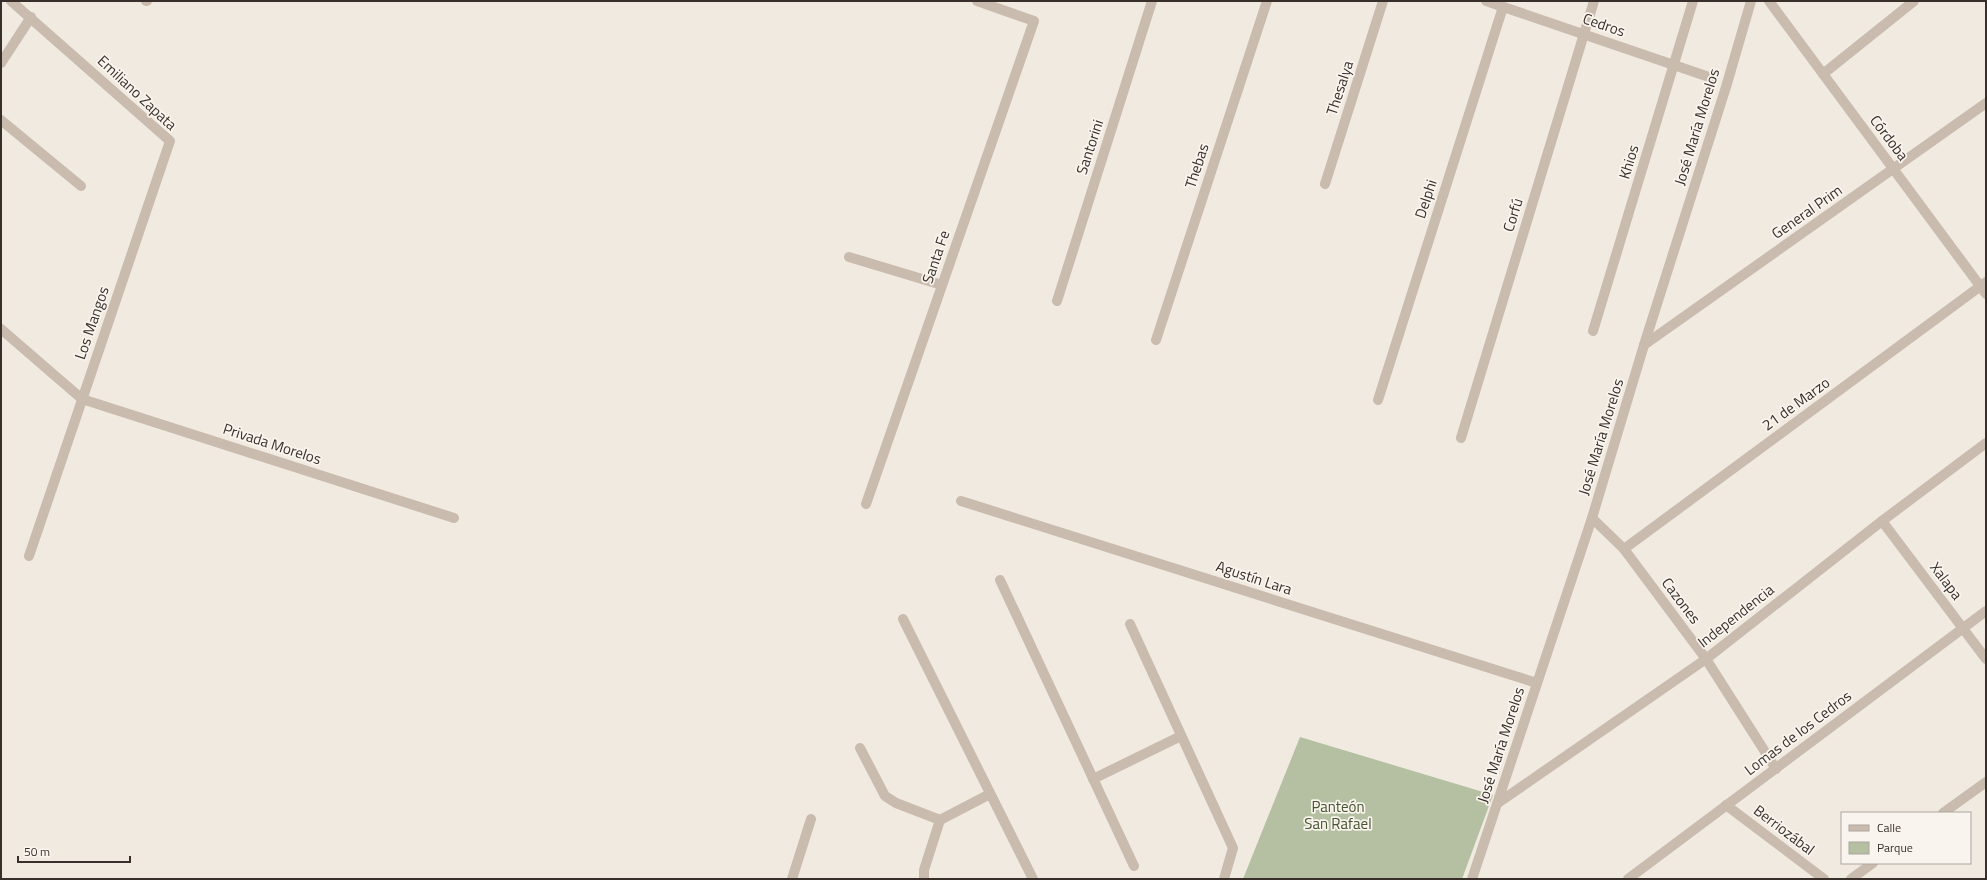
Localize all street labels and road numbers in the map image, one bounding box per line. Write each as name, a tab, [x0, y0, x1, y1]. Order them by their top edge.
street label: Cedros	[1580, 7, 1628, 42]
street label: Emiliano Zapata	[92, 50, 183, 136]
street label: Thesalya	[1320, 57, 1359, 118]
street label: José María Morelos	[1668, 66, 1725, 188]
street label: Córdoba	[1865, 110, 1915, 166]
street label: Santorini	[1070, 116, 1109, 177]
street label: Thebas	[1178, 140, 1215, 191]
street label: Khios	[1612, 142, 1645, 182]
street label: Delphi	[1408, 176, 1443, 221]
street label: General Prim	[1767, 179, 1847, 244]
street label: Corfú	[1497, 195, 1528, 235]
street label: Santa Fe	[916, 227, 955, 287]
street label: Los Mangos	[68, 283, 115, 363]
street label: 21 de Marzo	[1757, 371, 1834, 436]
street label: José María Morelos	[1572, 376, 1629, 498]
street label: Privada Morelos	[220, 417, 324, 470]
street label: Agustín Lara	[1213, 554, 1296, 601]
street label: Xalapa	[1924, 557, 1969, 605]
street label: Cazones	[1656, 573, 1707, 629]
street label: Independencia	[1692, 578, 1779, 653]
street label: José María Morelos	[1471, 684, 1530, 806]
street label: Lomas de los Cedros	[1739, 685, 1856, 781]
street label: Berriozábal	[1749, 799, 1820, 860]

